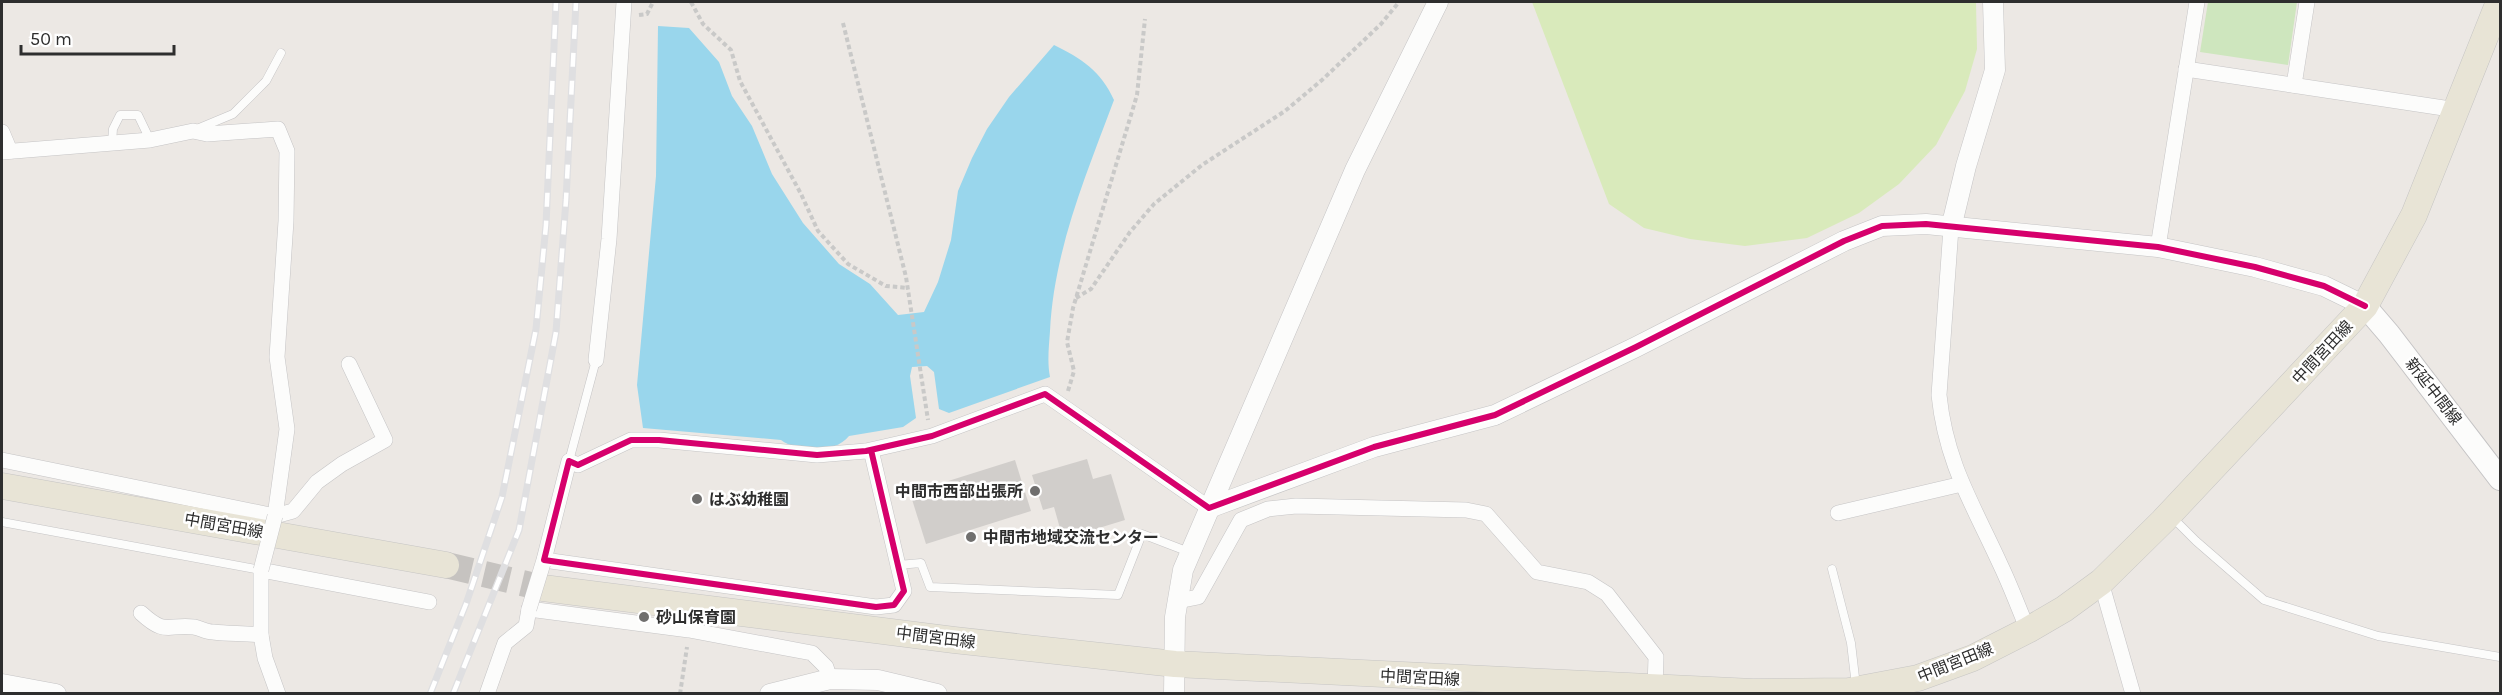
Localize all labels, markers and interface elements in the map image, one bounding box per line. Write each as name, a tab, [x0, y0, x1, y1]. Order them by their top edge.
scale bar	[21, 18, 174, 56]
text: 50 m	[30, 28, 72, 50]
street label: 中間宮田線	[2288, 317, 2357, 388]
street label: 新延中間線	[2401, 354, 2466, 429]
place label: 中間市西部出張所	[895, 482, 1023, 501]
marker: 中間市西部出張所	[1028, 484, 1042, 498]
place label: はぶ幼稚園	[709, 490, 789, 509]
marker: はぶ幼稚園	[690, 492, 704, 506]
street label: 中間宮田線	[183, 509, 265, 542]
place label: 中間市地域交流センター	[983, 528, 1159, 547]
marker: 中間市地域交流センター	[964, 530, 978, 544]
place label: 砂山保育園	[656, 608, 736, 627]
marker: 砂山保育園	[637, 610, 651, 624]
street label: 中間宮田線	[895, 623, 977, 652]
street label: 中間宮田線	[1915, 639, 1996, 686]
street label: 中間宮田線	[1380, 666, 1460, 689]

